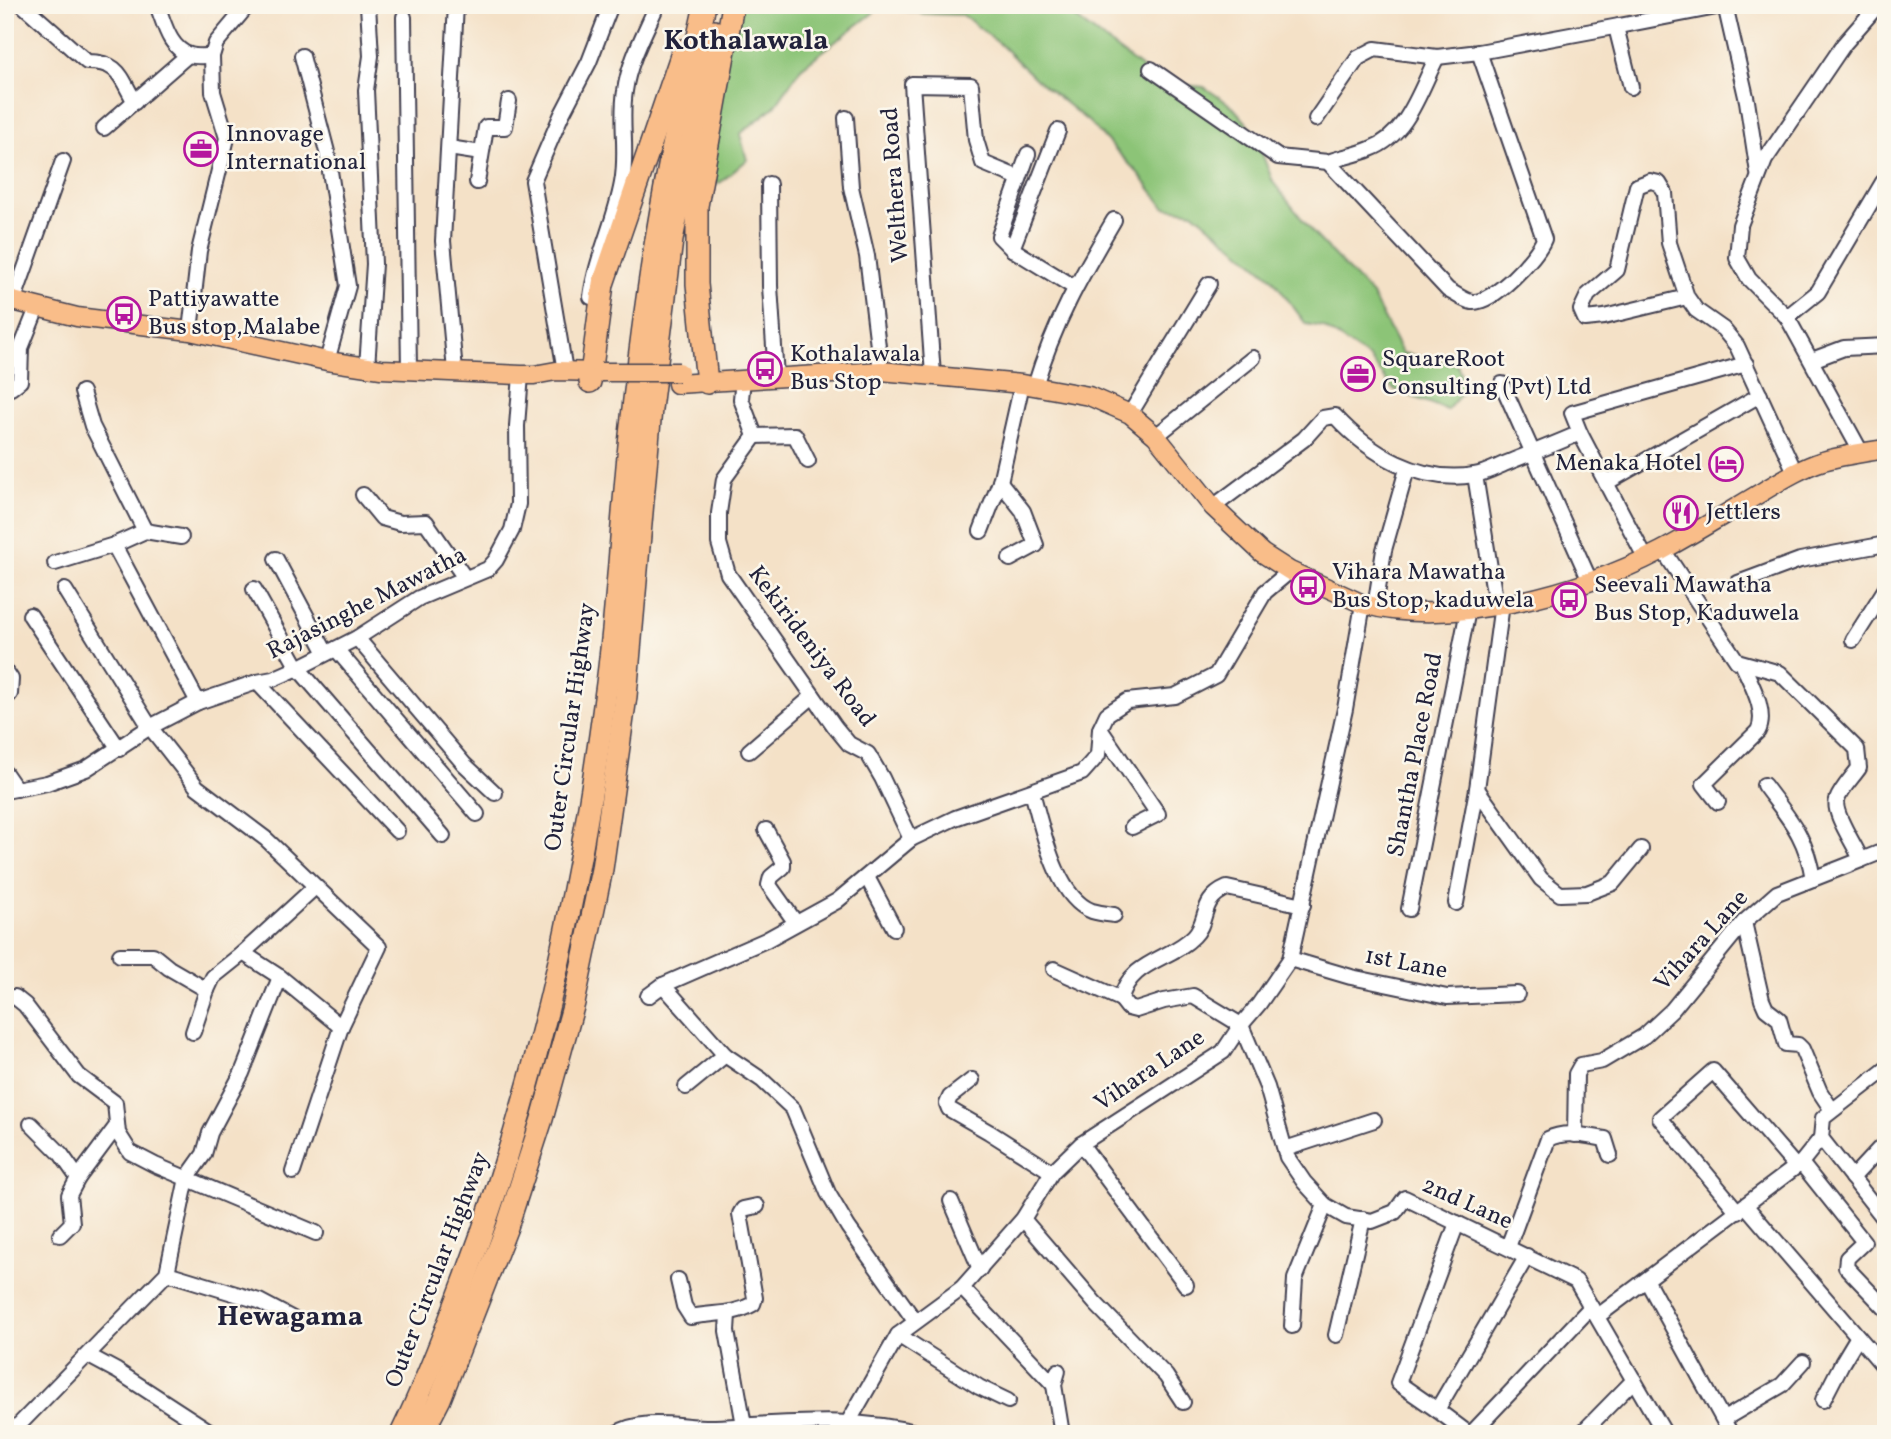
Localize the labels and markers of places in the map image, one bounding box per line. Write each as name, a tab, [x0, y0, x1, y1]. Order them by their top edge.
place label: Innovage International	[226, 118, 366, 180]
office icon: Innovage International	[182, 130, 220, 168]
place label: Pattiyawatte Bus stop,Malabe	[148, 283, 320, 345]
bus stop icon: Pattiyawatte Bus stop,Malabe	[105, 295, 143, 333]
place label: Kothalawala Bus Stop	[790, 338, 921, 400]
place label: SquareRoot Consulting (Pvt) Ltd	[1382, 343, 1592, 405]
bus stop icon: Kothalawala Bus Stop	[746, 350, 784, 388]
office icon: SquareRoot Consulting (Pvt) Ltd	[1339, 355, 1377, 393]
hotel icon: Menaka Hotel	[1707, 445, 1745, 483]
place label: Menaka Hotel	[1555, 447, 1702, 481]
restaurant icon: Jettlers	[1662, 494, 1700, 532]
place label: Jettlers	[1706, 496, 1781, 530]
place label: Vihara Mawatha Bus Stop, kaduwela	[1332, 556, 1535, 618]
bus stop icon: Vihara Mawatha Bus Stop, kaduwela	[1289, 568, 1327, 606]
place label: Seevali Mawatha Bus Stop, Kaduwela	[1594, 569, 1800, 631]
bus stop icon: Seevali Mawatha Bus Stop, Kaduwela	[1550, 581, 1588, 619]

